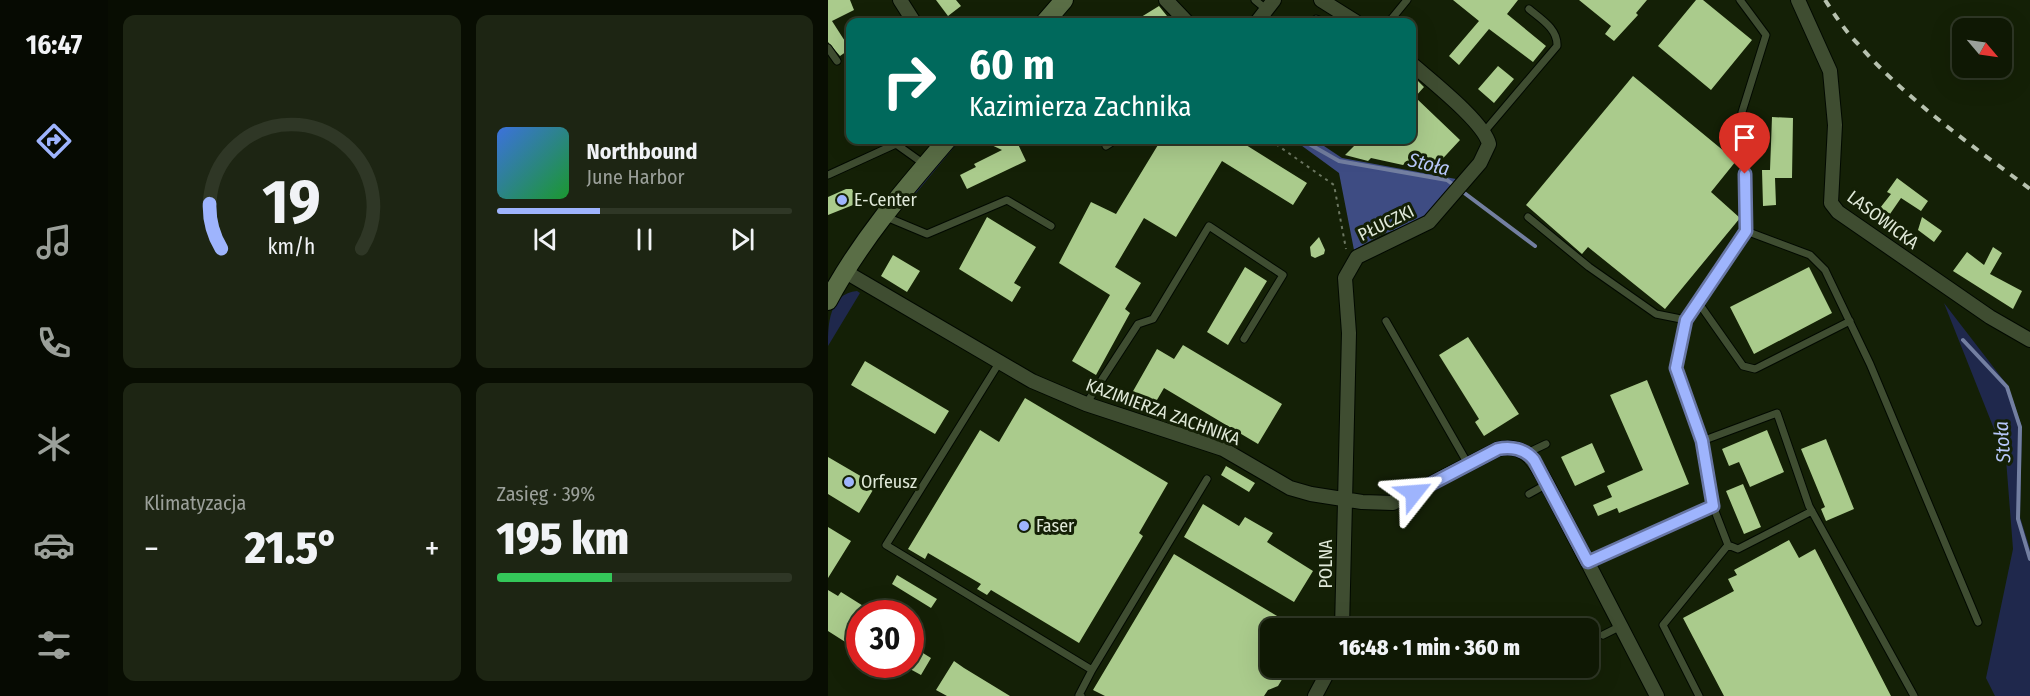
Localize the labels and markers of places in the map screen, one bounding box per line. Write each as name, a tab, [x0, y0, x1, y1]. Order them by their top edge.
pin	[1719, 112, 1770, 174]
place label: E-Center	[854, 189, 917, 211]
marker: E-Center	[835, 193, 849, 207]
place label: Orfeusz	[861, 471, 917, 493]
marker: Orfeusz	[842, 475, 856, 489]
place label: Faser	[1036, 515, 1075, 537]
marker: Faser	[1017, 519, 1031, 533]

